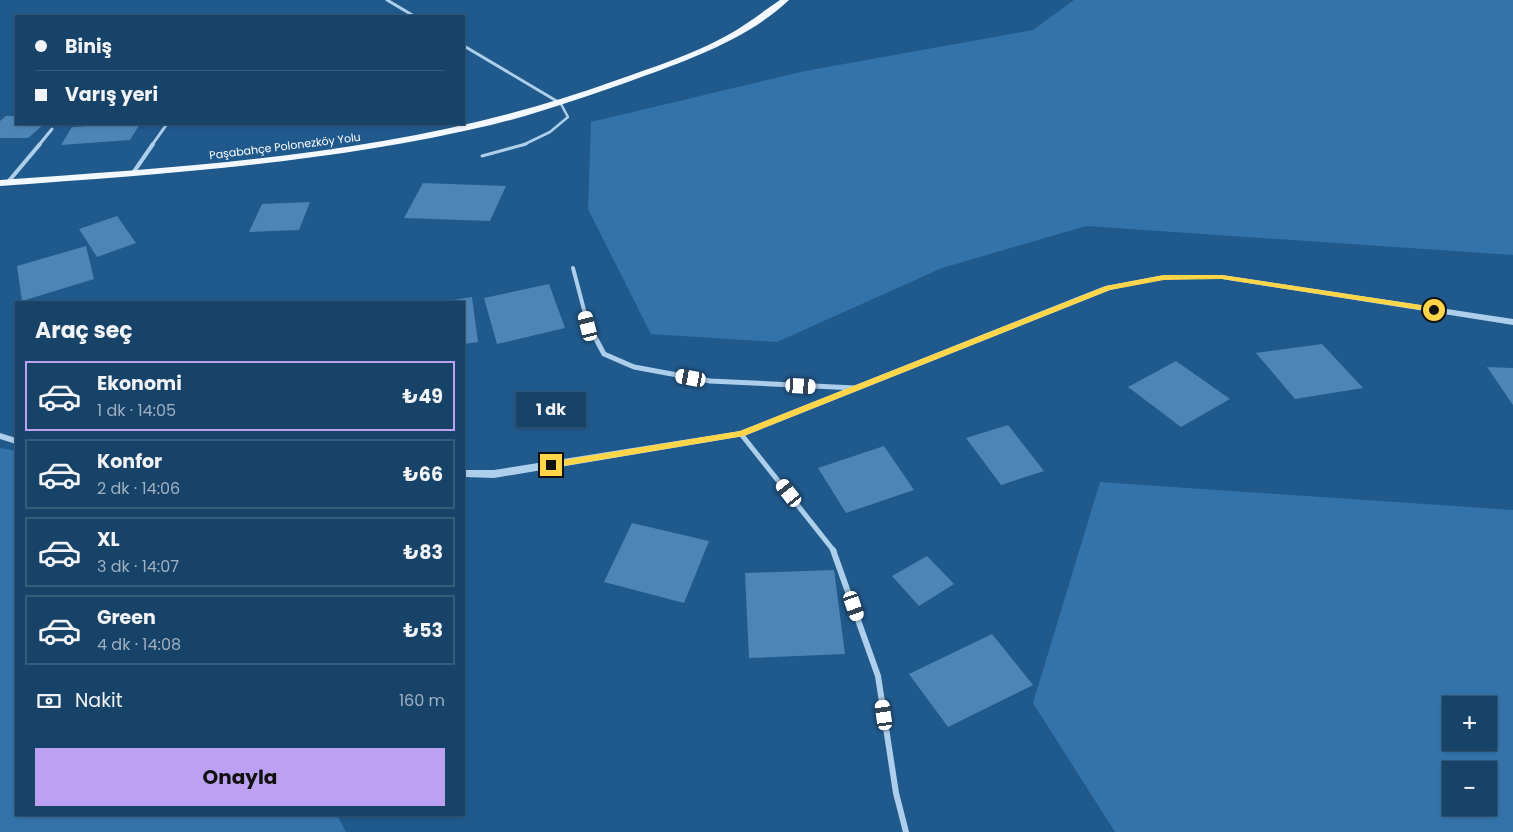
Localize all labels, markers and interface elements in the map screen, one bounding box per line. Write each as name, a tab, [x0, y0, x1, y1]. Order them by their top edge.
text: Biniş	[65, 33, 112, 60]
text: Varış yeri	[65, 81, 158, 108]
street label: Paşabahçe Polonezköy Yolu	[208, 129, 362, 163]
route start	[1423, 299, 1445, 321]
car	[577, 310, 598, 342]
text: Araç seç	[35, 315, 133, 346]
car	[674, 368, 707, 388]
text: Ekonomi	[97, 370, 182, 397]
icon: car	[37, 374, 82, 419]
car	[785, 378, 816, 394]
text: ₺49	[403, 383, 443, 410]
callout: 1 dk	[516, 392, 586, 428]
text: 1 dk	[536, 398, 566, 421]
text: 1 dk · 14:05	[97, 399, 176, 422]
text: Konfor	[97, 448, 162, 475]
icon: car	[37, 452, 82, 497]
route end	[540, 454, 562, 476]
text: ₺66	[403, 461, 443, 488]
text: 2 dk · 14:06	[97, 477, 180, 500]
car	[773, 477, 804, 509]
text: XL	[97, 526, 120, 553]
icon: car	[37, 530, 82, 575]
text: ₺83	[403, 539, 443, 566]
text: 3 dk · 14:07	[97, 555, 179, 578]
car	[842, 589, 865, 623]
text: Green	[97, 604, 156, 631]
icon: car	[37, 608, 82, 653]
text: ₺53	[403, 617, 443, 644]
text: 4 dk · 14:08	[97, 633, 181, 656]
icon: cash	[35, 687, 63, 715]
text: Nakit	[75, 687, 123, 714]
text: 160 m	[399, 689, 445, 712]
map controls	[1442, 696, 1497, 816]
button: +	[1442, 696, 1497, 751]
car	[874, 699, 893, 731]
button: Onayla	[35, 748, 445, 806]
button: −	[1442, 761, 1497, 816]

